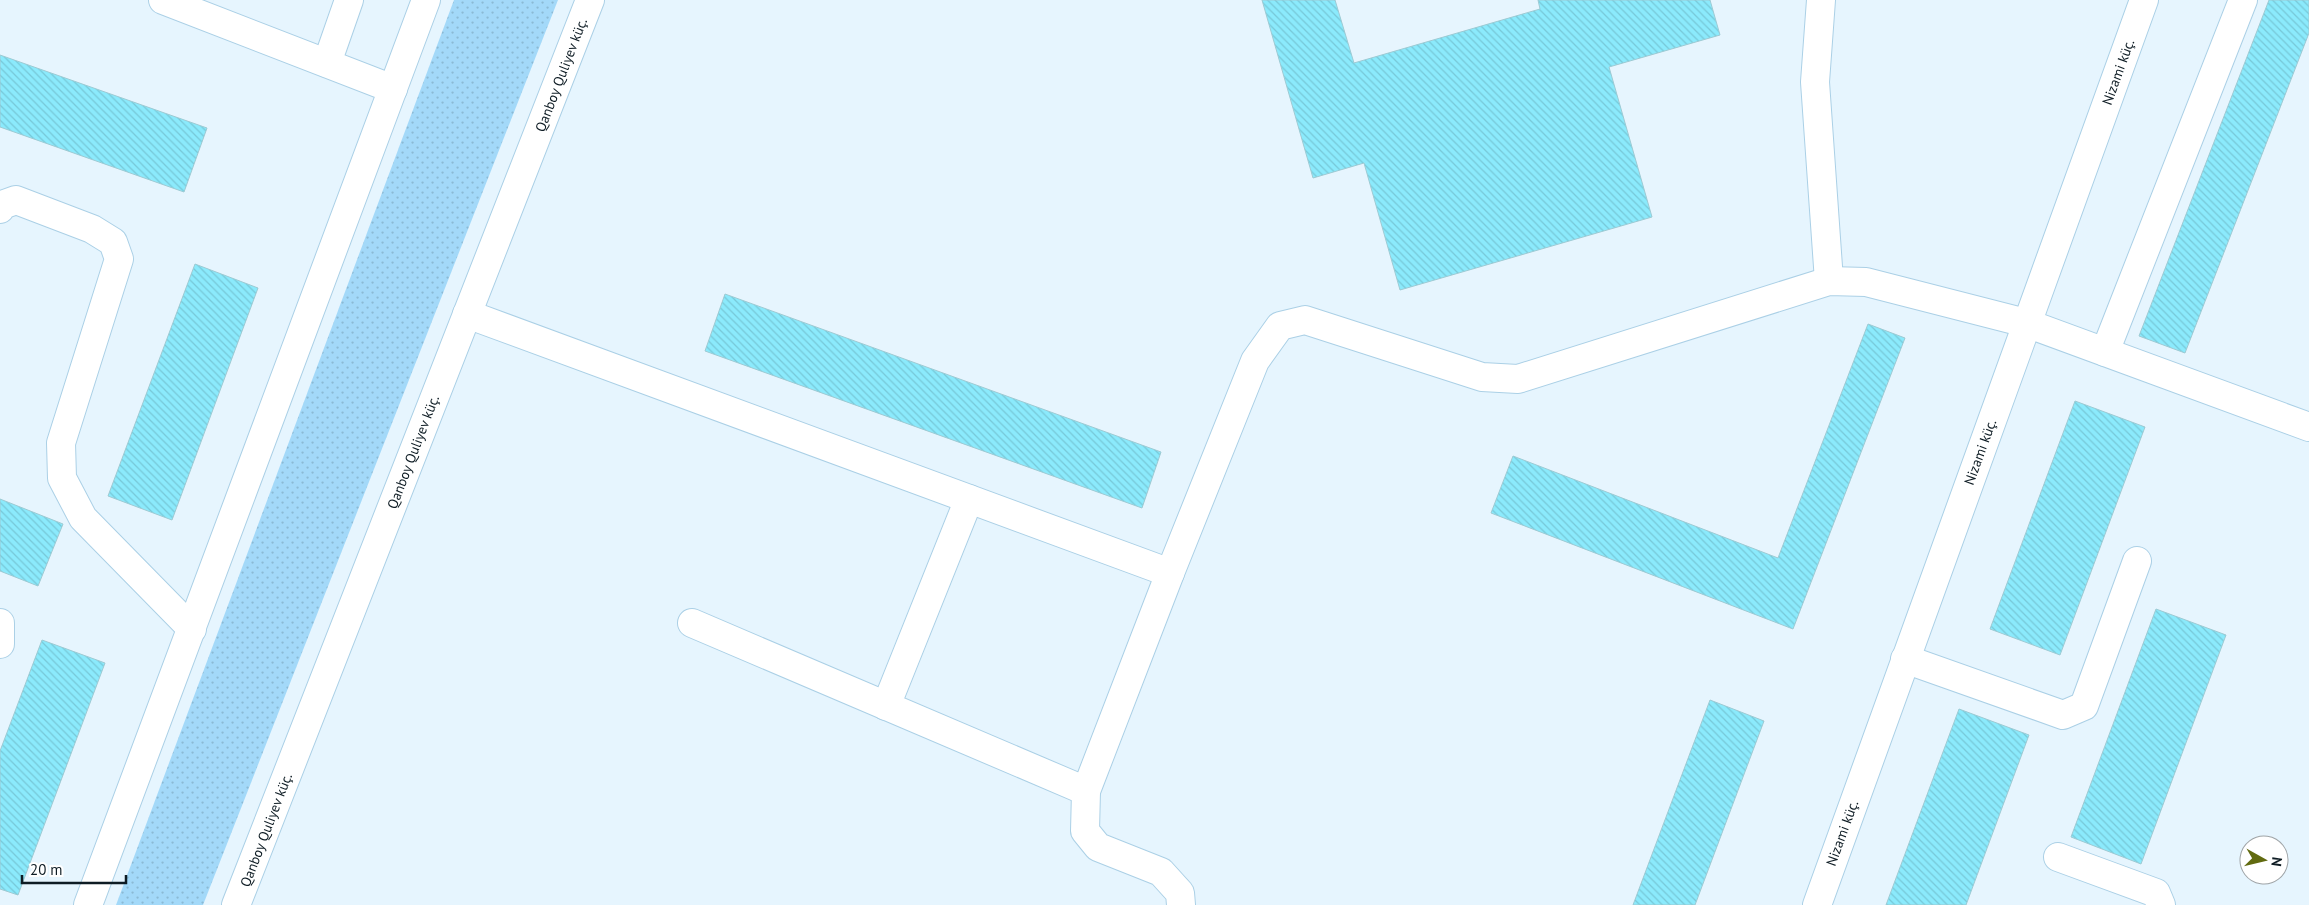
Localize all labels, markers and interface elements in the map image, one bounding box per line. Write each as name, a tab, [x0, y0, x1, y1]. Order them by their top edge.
street label: Qanboy Quliyev küç.	[531, 16, 591, 134]
street label: Nizami küç.	[2098, 37, 2138, 107]
street label: Qanboy Quliyev küç.	[383, 393, 443, 511]
street label: Nizami küç.	[1960, 417, 2000, 487]
street label: Qanboy Quliyev küç.	[236, 771, 296, 889]
street label: Nizami küç.	[1822, 798, 1862, 868]
north arrow	[2239, 835, 2289, 885]
scale bar	[22, 852, 126, 884]
text: N	[2267, 856, 2286, 868]
text: 20 m	[30, 860, 63, 879]

